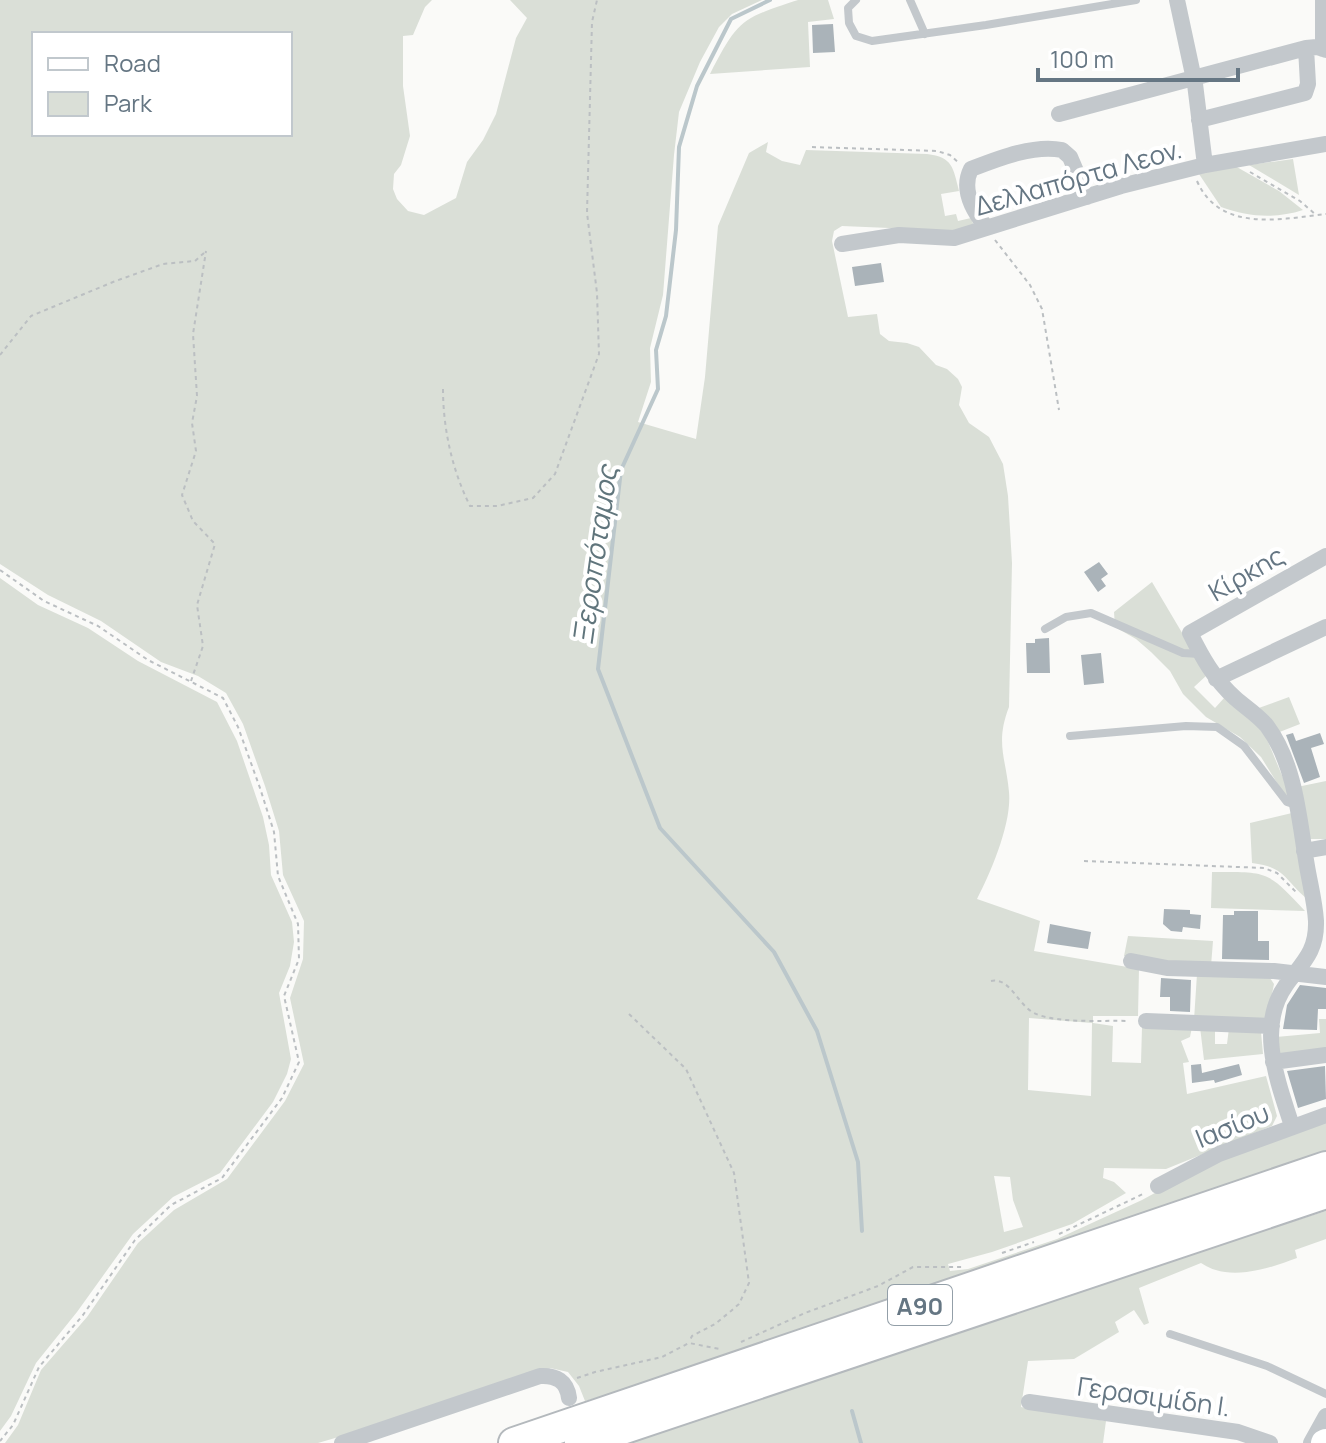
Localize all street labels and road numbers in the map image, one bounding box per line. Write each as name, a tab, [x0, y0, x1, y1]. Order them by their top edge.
street label: Δελλαπόρτα Λεον.	[970, 130, 1186, 224]
street label: Κίρκης	[1202, 537, 1290, 609]
street label: Ιασίου	[1190, 1094, 1274, 1156]
road number: Α90	[888, 1285, 952, 1325]
street label: Γερασιμίδη Ι.	[1075, 1367, 1233, 1425]

